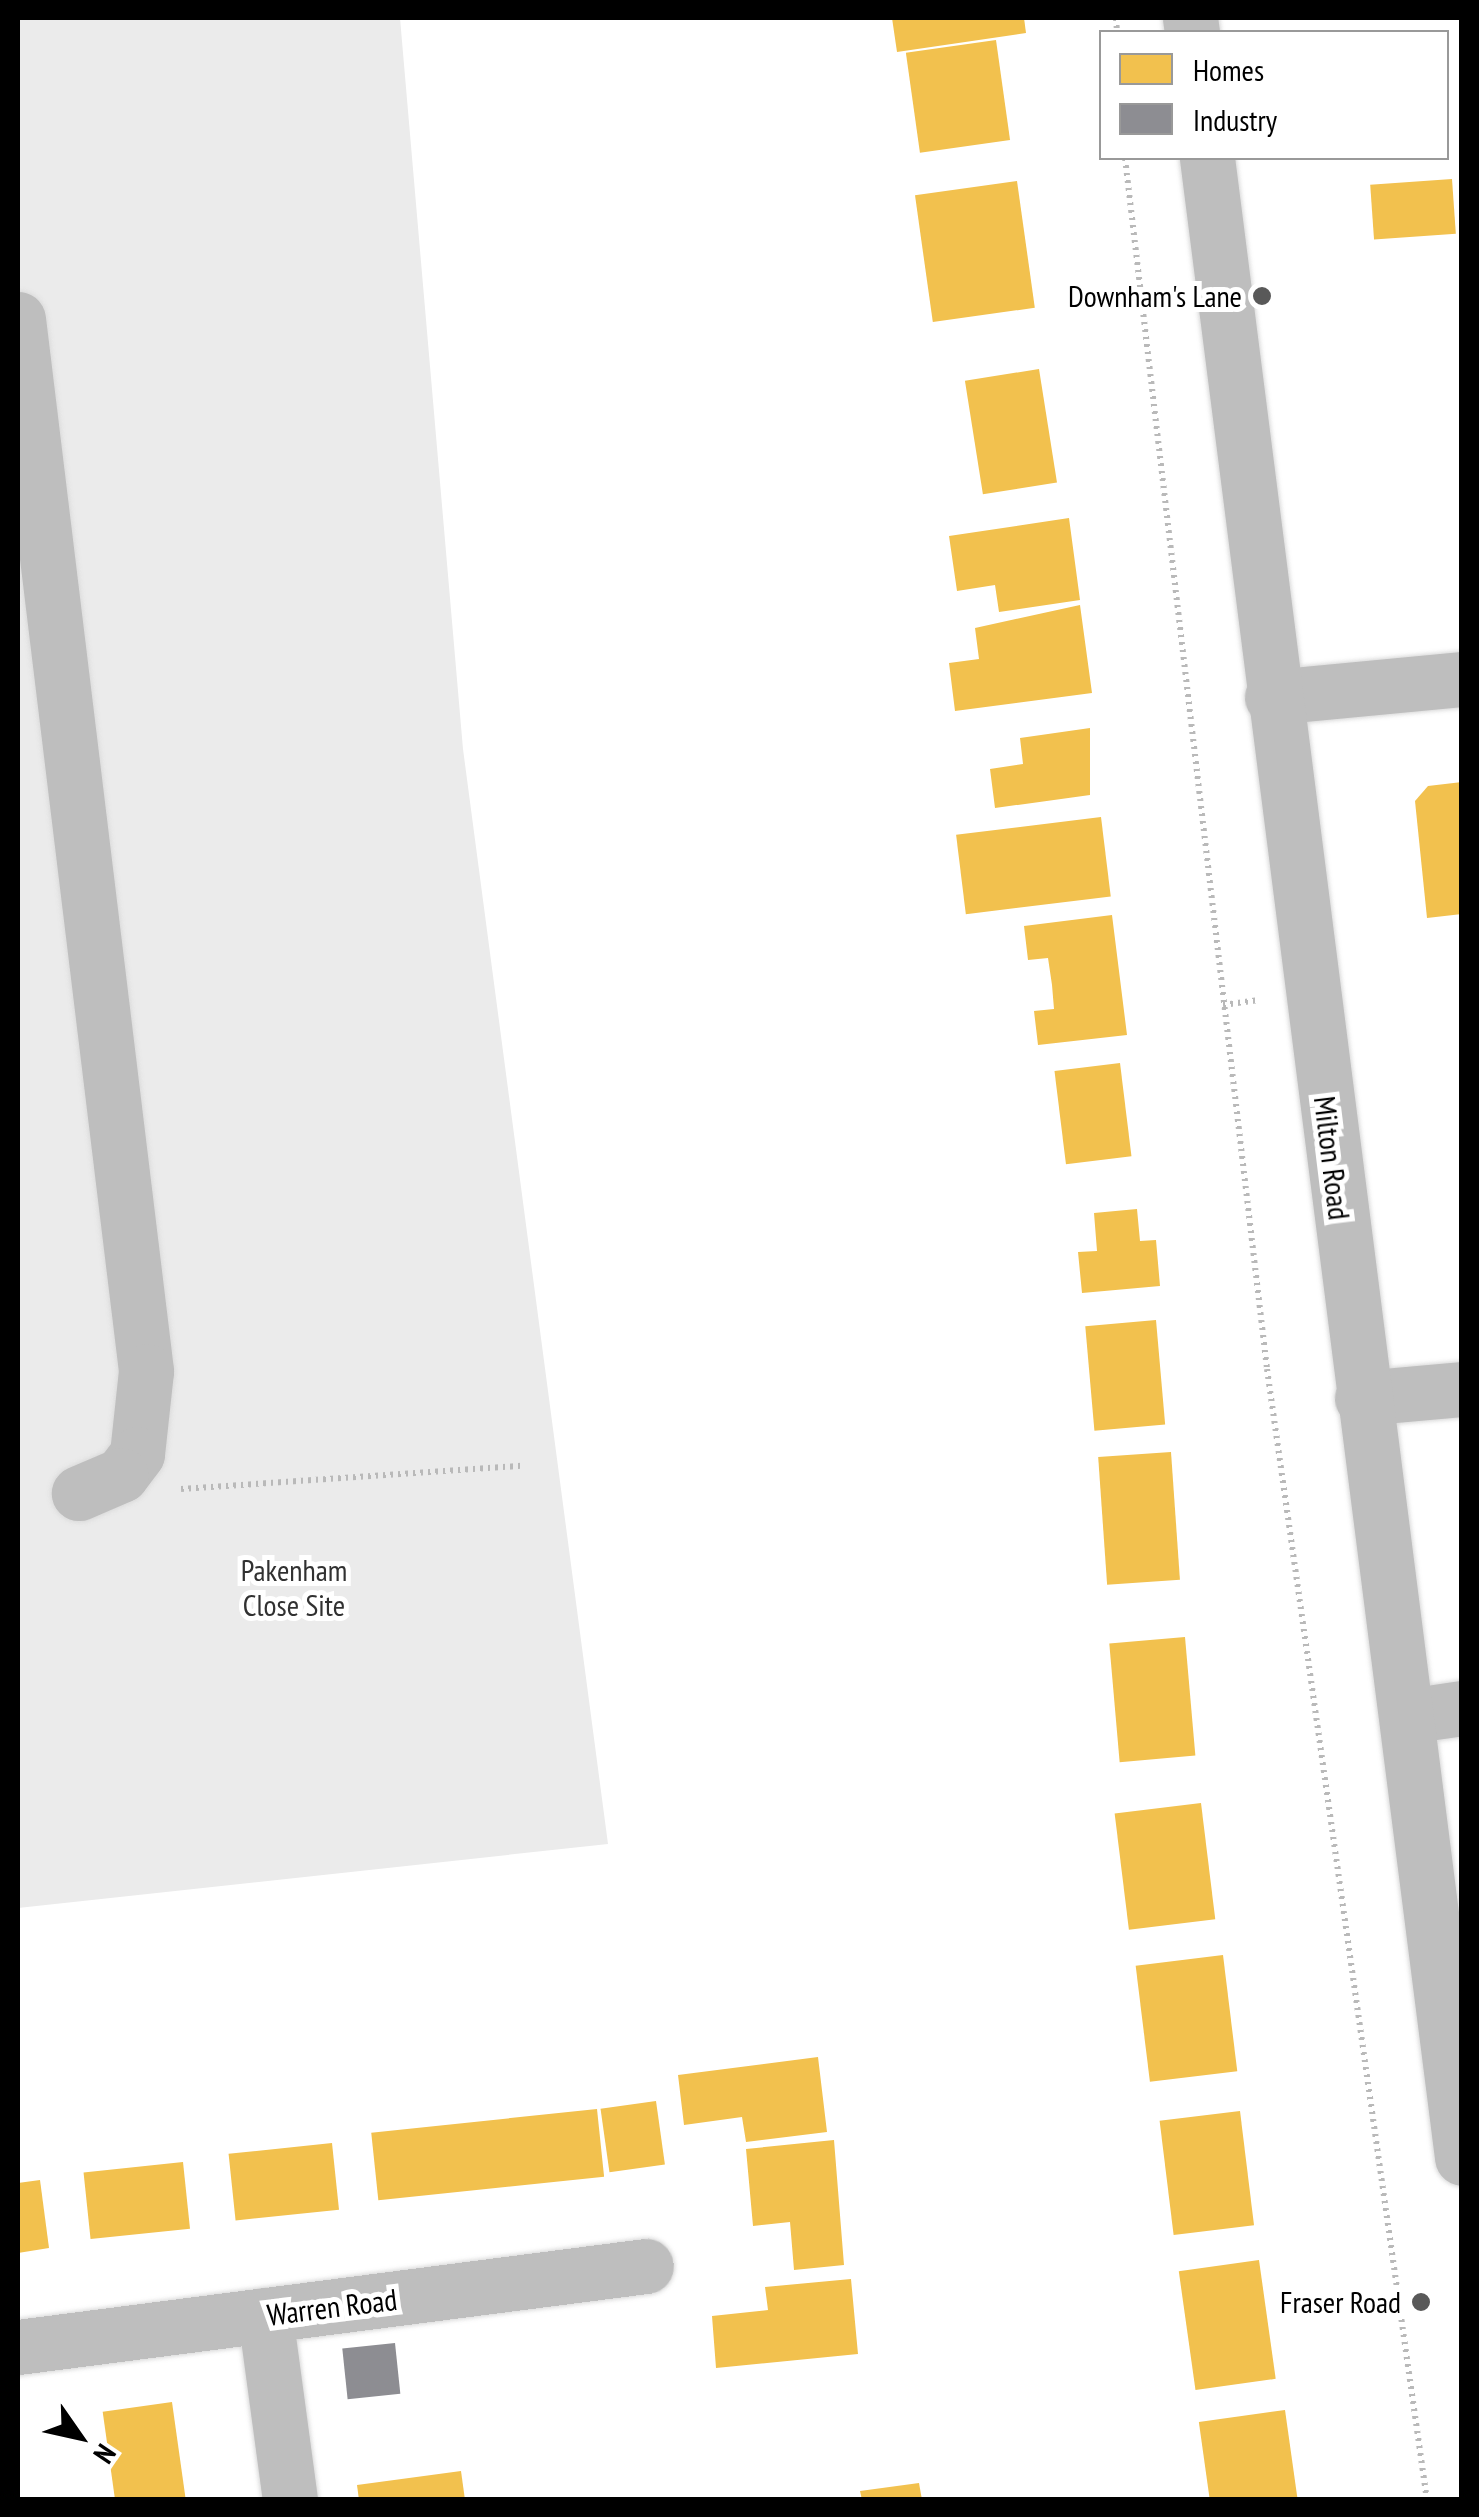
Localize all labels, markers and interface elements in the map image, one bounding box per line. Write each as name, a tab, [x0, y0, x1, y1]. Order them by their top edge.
legend	[1099, 30, 1449, 160]
text: Homes	[1193, 50, 1264, 89]
text: Industry	[1193, 100, 1277, 139]
place label: Downham's Lane	[1068, 278, 1242, 314]
marker: Downham's Lane	[1251, 285, 1273, 307]
street label: Milton Road	[1307, 1094, 1357, 1222]
park label: Pakenham Close Site	[241, 1552, 347, 1622]
street label: Warren Road	[265, 2281, 399, 2333]
place label: Fraser Road	[1280, 2284, 1401, 2320]
marker: Fraser Road	[1410, 2291, 1432, 2313]
north arrow	[30, 2387, 130, 2487]
text: N	[86, 2437, 125, 2471]

